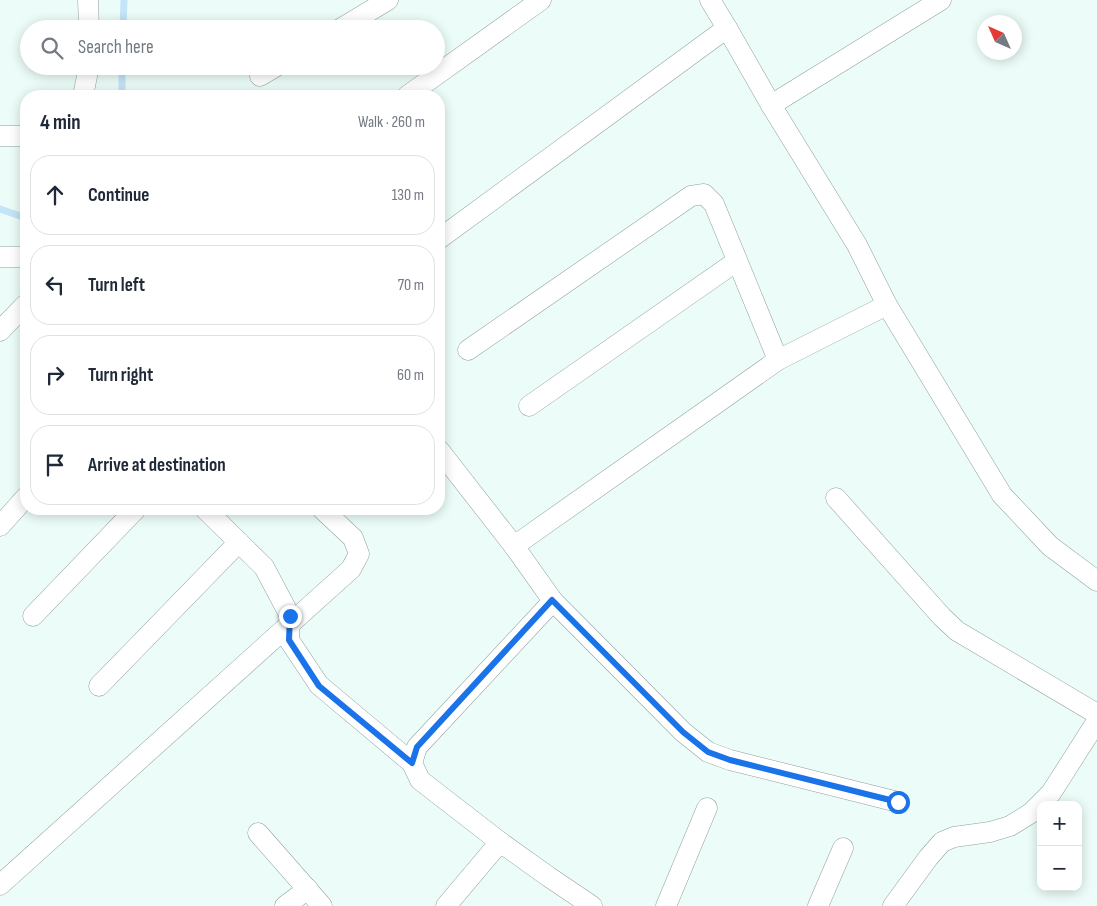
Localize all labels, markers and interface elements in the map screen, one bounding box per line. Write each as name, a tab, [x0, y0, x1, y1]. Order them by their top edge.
north arrow	[977, 15, 1022, 60]
search box	[20, 20, 445, 75]
icon: search	[38, 34, 66, 62]
text: Search here	[78, 36, 154, 59]
text: 4 min	[40, 110, 81, 135]
text: Walk · 260 m	[358, 113, 425, 132]
icon: ahead	[41, 181, 69, 209]
text: Continue	[88, 184, 149, 207]
text: 130 m	[392, 186, 424, 205]
icon: left	[41, 271, 69, 299]
text: Turn left	[88, 274, 145, 297]
text: 70 m	[398, 276, 424, 295]
icon: right	[41, 361, 69, 389]
text: Turn right	[88, 364, 153, 387]
text: 60 m	[397, 366, 424, 385]
icon: arrive	[41, 451, 69, 479]
text: Arrive at destination	[88, 454, 226, 477]
route end	[279, 605, 302, 628]
route start	[887, 791, 910, 814]
map controls	[1037, 801, 1082, 891]
button: +	[1037, 801, 1082, 846]
button: −	[1037, 846, 1082, 891]

